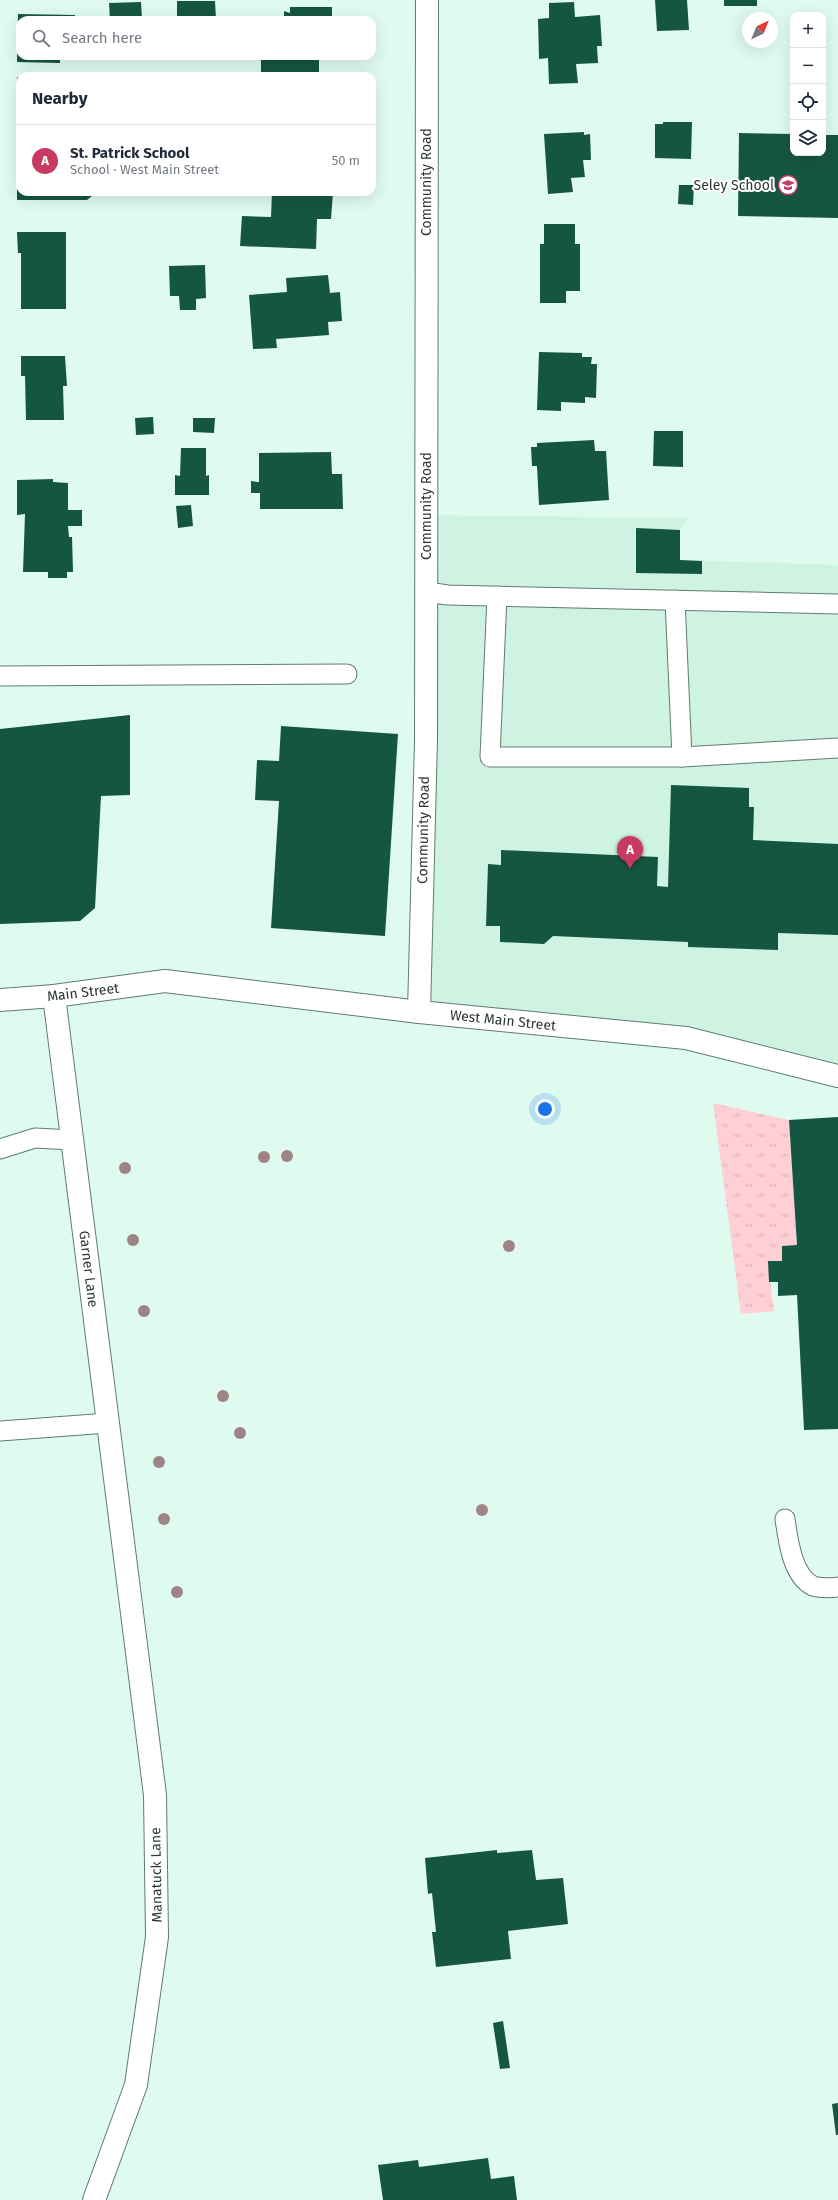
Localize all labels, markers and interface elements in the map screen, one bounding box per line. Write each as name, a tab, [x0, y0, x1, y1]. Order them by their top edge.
north arrow	[742, 12, 778, 48]
map controls	[790, 12, 826, 156]
button: +	[790, 12, 826, 48]
search box	[16, 16, 376, 60]
icon: search	[30, 27, 52, 49]
text: Search here	[62, 29, 142, 47]
button: −	[790, 48, 826, 84]
button: locate	[790, 84, 826, 120]
text: Nearby	[32, 88, 87, 109]
button: layers	[790, 120, 826, 156]
street label: Community Road	[418, 128, 435, 236]
text: St. Patrick School	[70, 144, 190, 162]
text: A	[41, 153, 49, 168]
text: 50 m	[332, 153, 360, 168]
text: School · West Main Street	[70, 162, 219, 177]
school or university icon: Seley School	[777, 174, 799, 196]
place label: Seley School	[694, 177, 774, 194]
street label: Community Road	[418, 452, 435, 560]
street label: Community Road	[414, 776, 433, 884]
pin: A	[617, 836, 643, 869]
street label: Main Street	[46, 980, 121, 1005]
street label: West Main Street	[449, 1006, 558, 1035]
your location	[535, 1099, 555, 1119]
street label: Garner Lane	[75, 1230, 102, 1308]
street label: Manatuck Lane	[147, 1827, 166, 1923]

